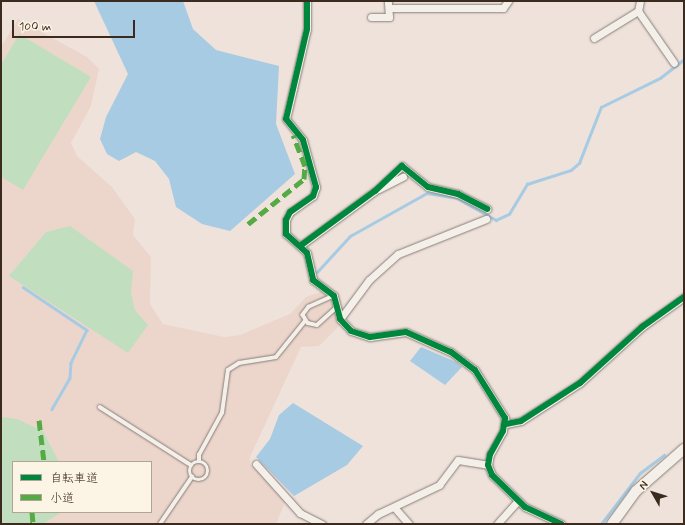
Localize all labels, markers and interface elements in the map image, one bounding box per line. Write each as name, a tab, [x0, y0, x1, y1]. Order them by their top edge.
scale bar	[14, 12, 137, 38]
text: 100 m	[19, 19, 51, 35]
legend	[12, 461, 152, 513]
text: 自転車道	[50, 471, 98, 487]
north arrow	[633, 473, 673, 513]
text: N	[636, 478, 651, 493]
text: 小道	[50, 491, 74, 507]

